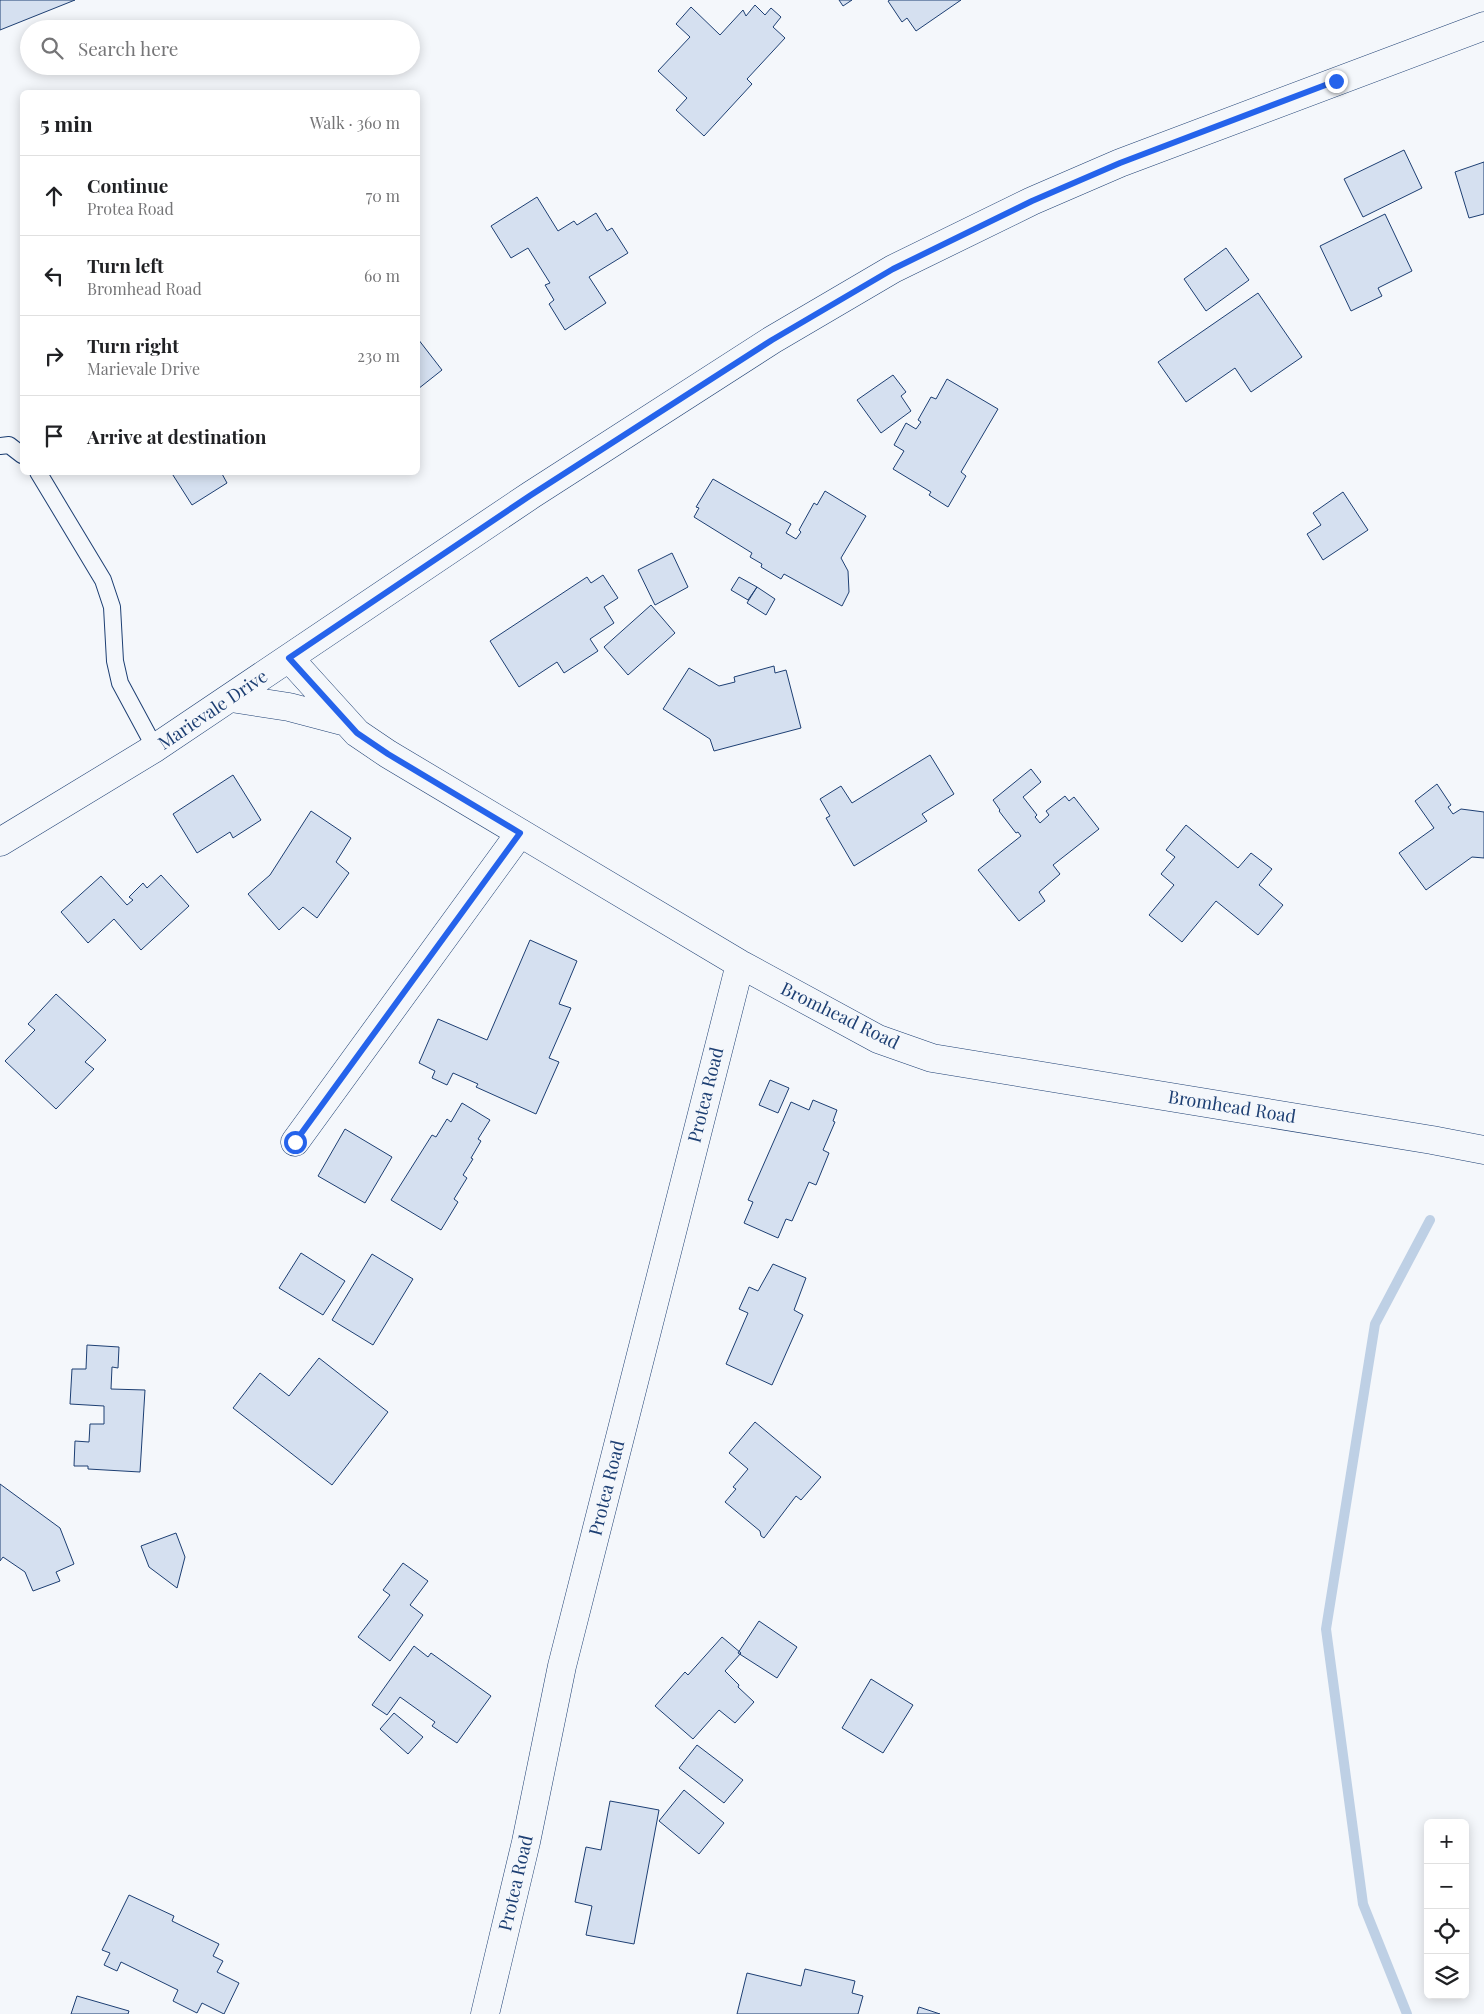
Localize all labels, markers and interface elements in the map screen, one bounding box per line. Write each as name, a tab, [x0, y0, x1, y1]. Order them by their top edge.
search box	[20, 20, 420, 75]
icon: search	[38, 34, 66, 62]
text: Search here	[78, 35, 178, 61]
route end	[1325, 70, 1348, 93]
text: 5 min	[40, 109, 93, 137]
text: Walk · 360 m	[310, 112, 400, 133]
text: Continue	[87, 172, 168, 198]
icon: ahead	[40, 182, 68, 210]
text: 70 m	[366, 185, 400, 206]
text: Protea Road	[87, 198, 174, 219]
text: Turn left	[87, 252, 164, 278]
icon: left	[40, 262, 68, 290]
text: 60 m	[364, 265, 400, 286]
text: Bromhead Road	[87, 278, 202, 299]
text: Turn right	[87, 332, 179, 358]
icon: right	[40, 342, 68, 370]
text: 230 m	[357, 345, 400, 366]
text: Marievale Drive	[87, 358, 200, 379]
icon: arrive	[40, 422, 68, 450]
text: Arrive at destination	[87, 423, 267, 449]
street label: Marievale Drive	[153, 664, 272, 755]
street label: Bromhead Road	[777, 976, 904, 1054]
street label: Protea Road	[682, 1044, 729, 1145]
street label: Bromhead Road	[1166, 1084, 1298, 1128]
route start	[284, 1131, 307, 1154]
street label: Protea Road	[583, 1437, 630, 1538]
map controls	[1424, 1819, 1469, 1999]
button: +	[1424, 1819, 1469, 1864]
street label: Protea Road	[492, 1832, 538, 1933]
button: −	[1424, 1864, 1469, 1909]
button: locate	[1424, 1909, 1469, 1954]
button: layers	[1424, 1954, 1469, 1999]

